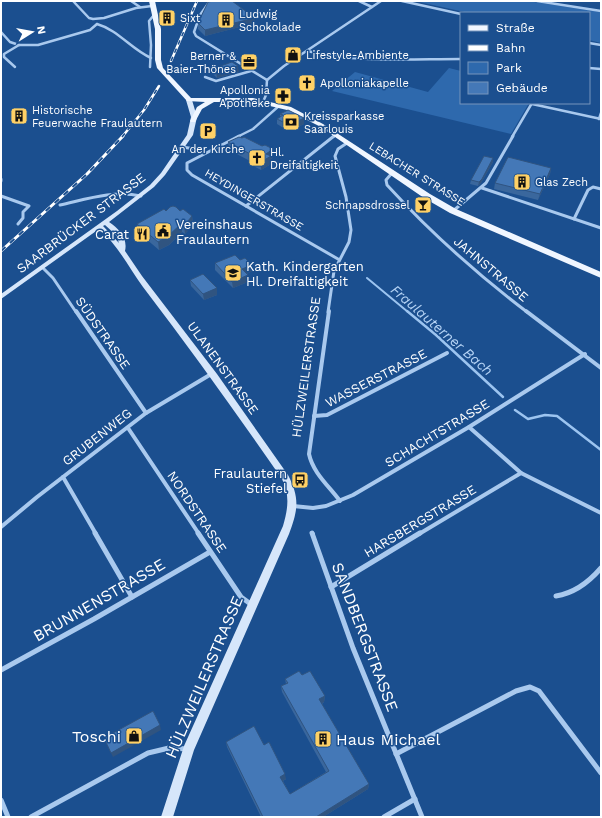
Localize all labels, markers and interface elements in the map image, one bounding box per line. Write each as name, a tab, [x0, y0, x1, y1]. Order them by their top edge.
building icon: Sixt	[157, 8, 177, 28]
place label: Ludwig Schokolade	[239, 8, 301, 34]
building icon: Ludwig Schokolade	[216, 10, 236, 30]
north arrow	[12, 12, 52, 52]
place label: Sixt	[180, 12, 201, 25]
legend	[460, 12, 590, 104]
text: Straße	[496, 21, 535, 35]
text: N	[34, 25, 48, 35]
text: Bahn	[496, 41, 525, 55]
shop icon: Lifestyle-Ambiente	[283, 45, 303, 65]
place label: Lifestyle-Ambiente	[306, 49, 409, 62]
place label: Berner & Baier-Thönes	[166, 50, 236, 76]
office icon: Berner & Baier-Thönes	[239, 52, 259, 72]
text: Park	[496, 61, 522, 75]
church icon: Apolloniakapelle	[297, 73, 317, 93]
place label: Apolloniakapelle	[320, 77, 409, 90]
text: Gebäude	[496, 81, 548, 95]
place label: Apollonia Apotheke	[219, 84, 270, 110]
pharmacy icon: Apollonia Apotheke	[273, 86, 293, 106]
place label: Historische Feuerwache Fraulautern	[32, 104, 163, 130]
building icon: Historische Feuerwache Fraulautern	[9, 106, 29, 126]
place label: Kreissparkasse Saarlouis	[304, 110, 384, 136]
bank icon: Kreissparkasse Saarlouis	[281, 112, 301, 132]
parking icon: An der Kirche	[198, 121, 218, 141]
street label: LEBACHER STRASSE	[367, 139, 467, 209]
place label: An der Kirche	[172, 143, 244, 156]
place label: Hl. Dreifaltigkeit	[270, 146, 339, 172]
church icon: Hl. Dreifaltigkeit	[247, 148, 267, 168]
street label: HEYDINGERSTRASSE	[202, 166, 306, 234]
street label: SAARBRÜCKER STRASSE	[14, 170, 148, 276]
building icon: Glas Zech	[512, 172, 532, 192]
place label: Glas Zech	[535, 176, 588, 189]
bar icon: Schnapsdrossel	[413, 195, 433, 215]
place label: Schnapsdrossel	[325, 199, 411, 212]
place label: Vereinshaus Fraulautern	[176, 217, 253, 247]
public building icon: Vereinshaus Fraulautern	[153, 221, 173, 241]
restaurant icon: Carat	[132, 224, 152, 244]
place label: Carat	[95, 227, 130, 242]
street label: JAHNSTRASSE	[451, 233, 531, 305]
place label: Kath. Kindergarten Hl. Dreifaltigkeit	[246, 259, 364, 289]
school or university icon: Kath. Kindergarten Hl. Dreifaltigkeit	[223, 263, 243, 283]
water label: Fraulauterner Bach	[388, 281, 496, 379]
street label: SÜDSTRASSE	[73, 294, 133, 372]
street label: HÜLZWEILERSTRASSE	[289, 296, 323, 438]
street label: ULANENSTRASSE	[184, 319, 262, 417]
street label: WASSERSTRASSE	[323, 346, 429, 410]
street label: SCHACHTSTRASSE	[382, 396, 492, 470]
street label: GRUBENWEG	[59, 405, 135, 469]
place label: Fraulautern Stiefel	[213, 466, 287, 496]
street label: NORDSTRASSE	[164, 468, 230, 556]
bus stop icon: Fraulautern Stiefel	[290, 470, 310, 490]
street label: HARSBERGSTRASSE	[361, 482, 479, 560]
street label: BRUNNENSTRASSE	[30, 554, 168, 646]
street label: SANDBERGSTRASSE	[328, 560, 402, 714]
street label: HÜLZWEILERSTRASSE	[161, 593, 247, 761]
shop icon: Toschi	[124, 726, 144, 746]
place label: Toschi	[72, 727, 121, 746]
building icon: Haus Michael	[313, 729, 333, 749]
place label: Haus Michael	[336, 730, 441, 749]

